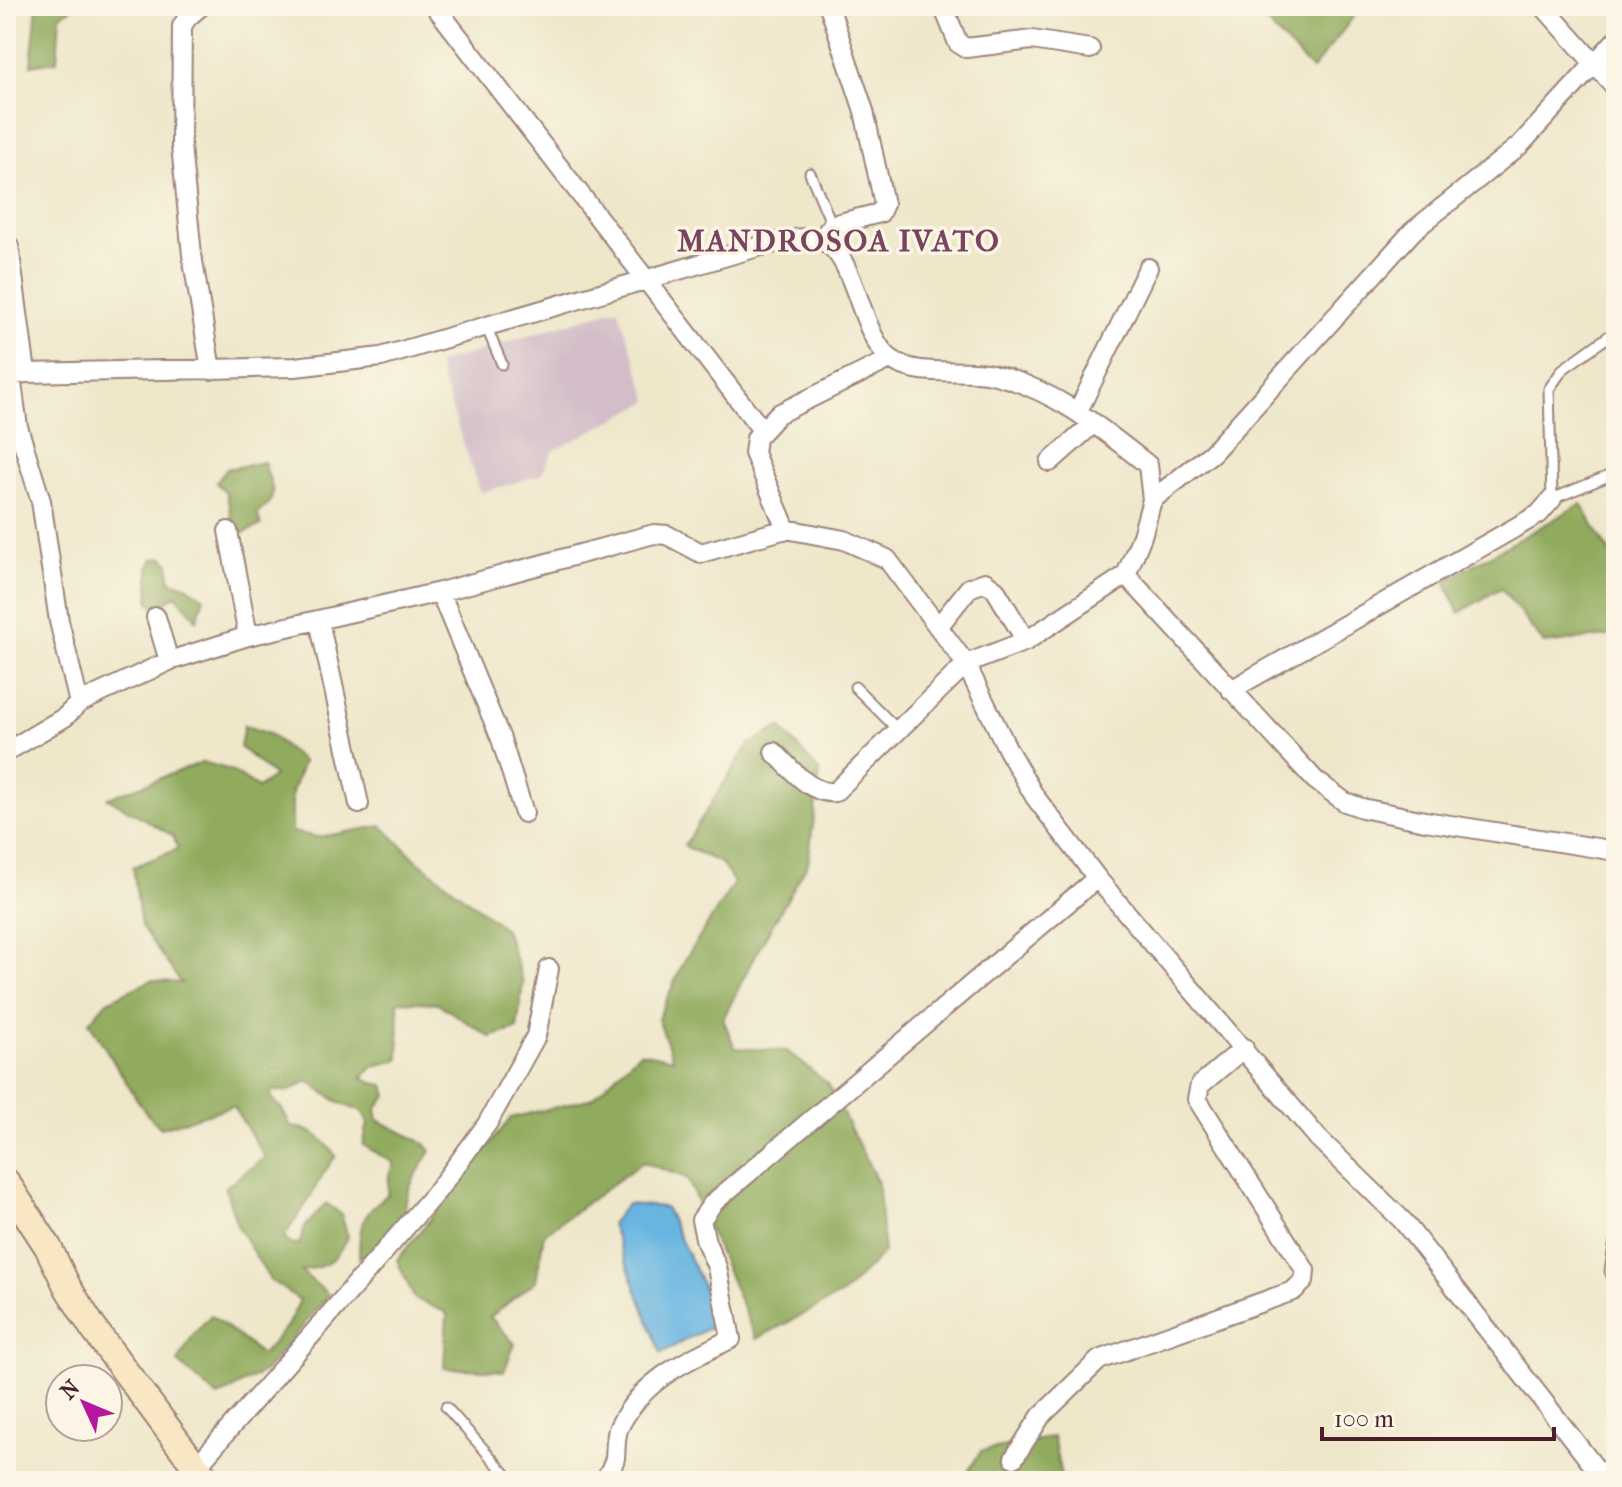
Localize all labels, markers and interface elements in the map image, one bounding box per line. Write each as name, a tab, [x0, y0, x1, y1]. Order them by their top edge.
district label: MANDROSOA IVATO	[677, 224, 1001, 259]
north arrow	[44, 1363, 124, 1443]
text: N	[55, 1375, 86, 1405]
scale bar	[1322, 1391, 1554, 1441]
text: 100 m	[1334, 1405, 1394, 1433]

